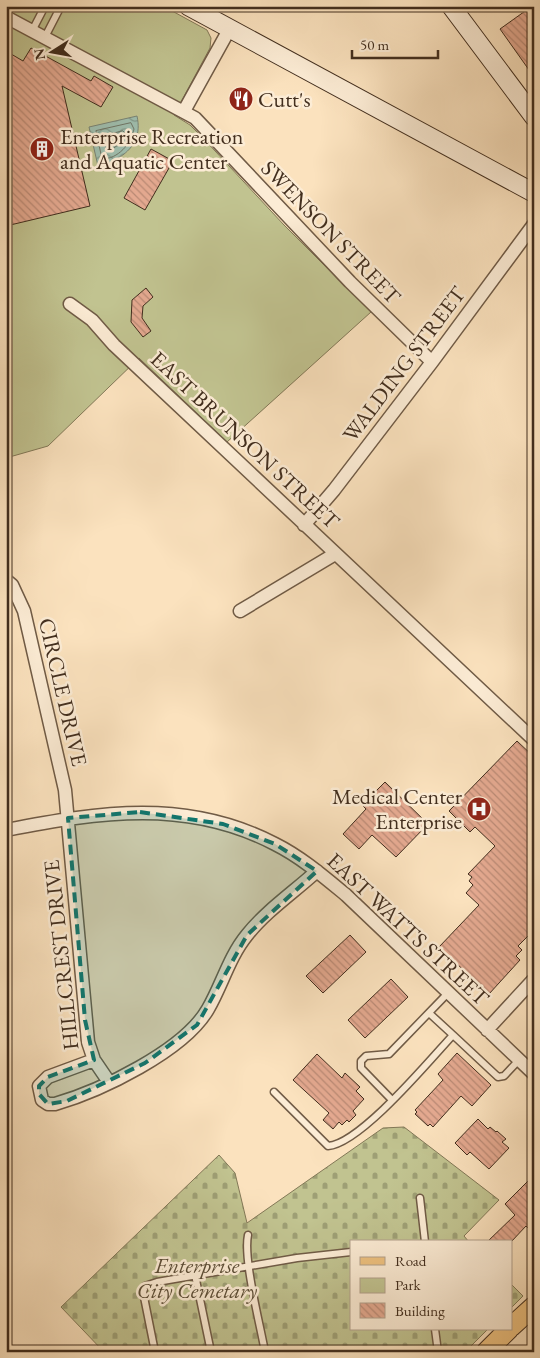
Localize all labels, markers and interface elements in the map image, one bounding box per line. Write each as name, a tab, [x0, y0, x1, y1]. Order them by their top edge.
north arrow	[28, 28, 78, 78]
scale bar	[352, 28, 439, 60]
text: 50 m	[360, 35, 389, 54]
text: N	[29, 47, 49, 62]
place label: Cutt's	[258, 85, 311, 114]
restaurant icon: Cutt's	[228, 86, 254, 112]
place label: Enterprise Recreation and Aquatic Center	[60, 122, 244, 176]
building icon: Enterprise Recreation and Aquatic Center	[29, 136, 55, 162]
street label: SWENSON STREET	[255, 154, 407, 310]
street label: WALDING STREET	[336, 280, 472, 448]
street label: EAST BRUNSON STREET	[144, 345, 346, 535]
street label: CIRCLE DRIVE	[32, 615, 94, 769]
place label: Medical Center Enterprise	[332, 782, 463, 836]
hospital icon: Medical Center Enterprise	[466, 796, 492, 822]
street label: EAST WATTS STREET	[321, 846, 496, 1012]
street label: HILLCREST DRIVE	[37, 858, 85, 1052]
legend	[350, 1240, 512, 1330]
park label: Enterprise City Cemetary	[137, 1251, 257, 1305]
text: Road	[395, 1251, 427, 1270]
text: Park	[395, 1275, 422, 1294]
text: Building	[395, 1301, 445, 1320]

